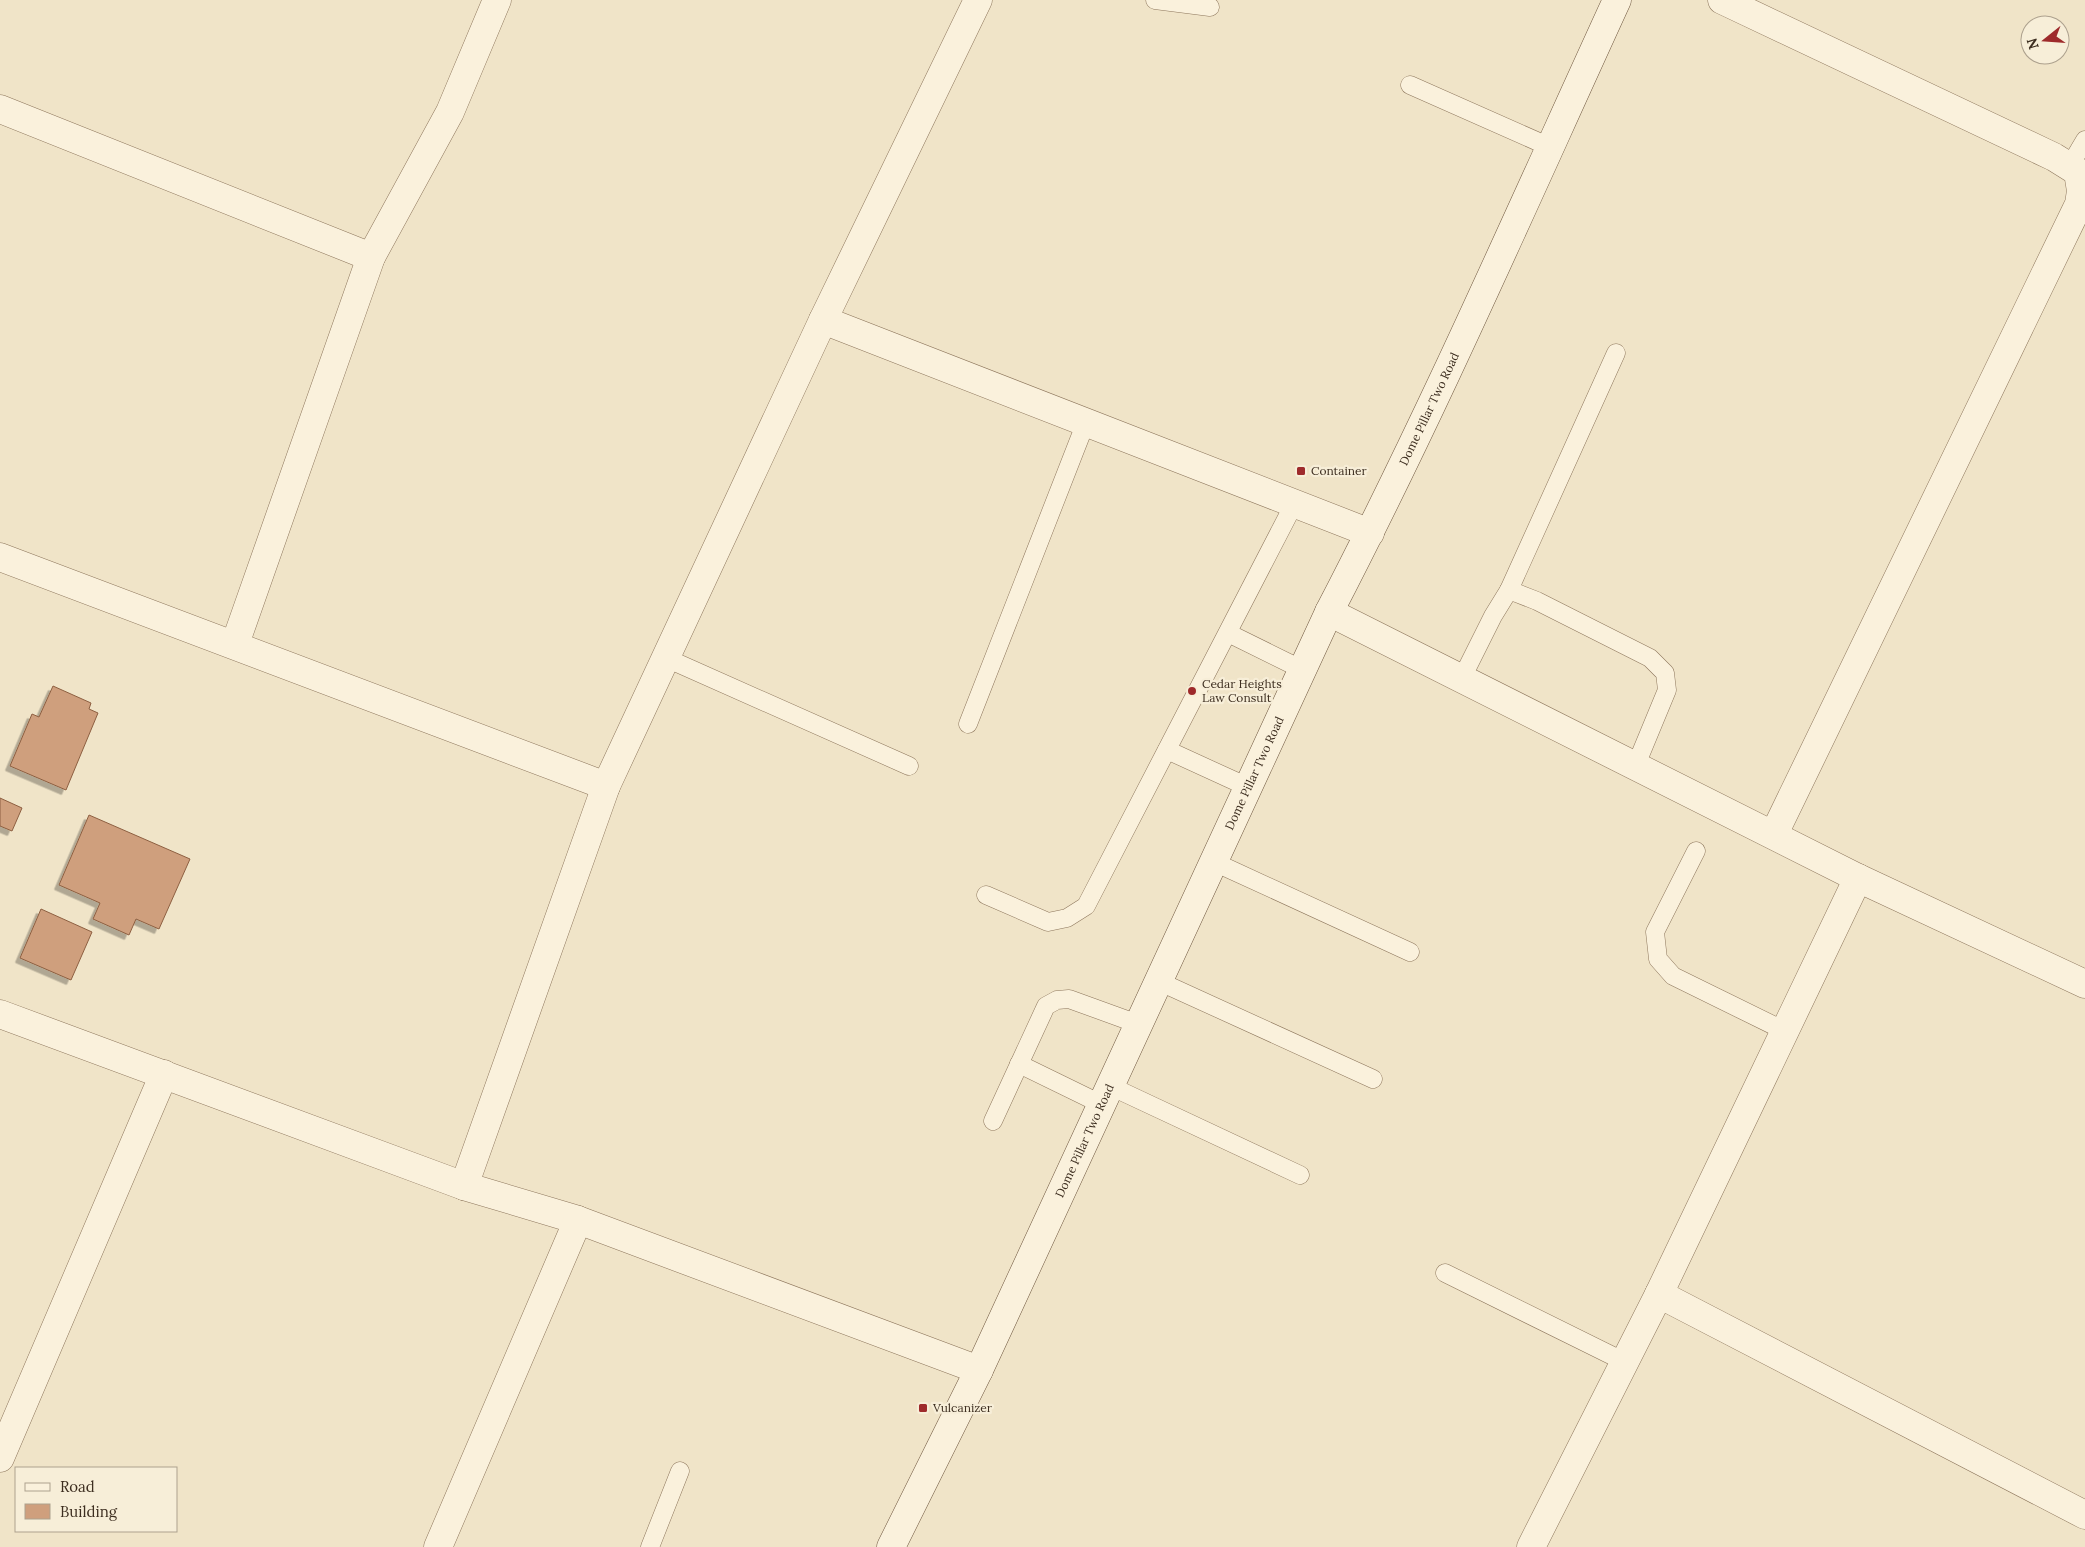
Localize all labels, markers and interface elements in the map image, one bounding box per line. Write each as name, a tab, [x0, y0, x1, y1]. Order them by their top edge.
north arrow	[2020, 15, 2070, 65]
text: N	[2022, 36, 2043, 52]
street label: Dome Pillar Two Road	[1396, 350, 1462, 468]
place label: Container	[1311, 463, 1368, 478]
marker: Container	[1295, 465, 1307, 477]
place label: Cedar Heights Law Consult	[1202, 676, 1282, 705]
marker: Cedar Heights Law Consult	[1186, 685, 1198, 697]
street label: Dome Pillar Two Road	[1221, 714, 1287, 832]
street label: Dome Pillar Two Road	[1052, 1082, 1117, 1200]
place label: Vulcanizer	[932, 1400, 993, 1415]
marker: Vulcanizer	[917, 1402, 929, 1414]
legend	[15, 1467, 178, 1532]
text: Road	[60, 1477, 95, 1496]
text: Building	[60, 1502, 118, 1521]

